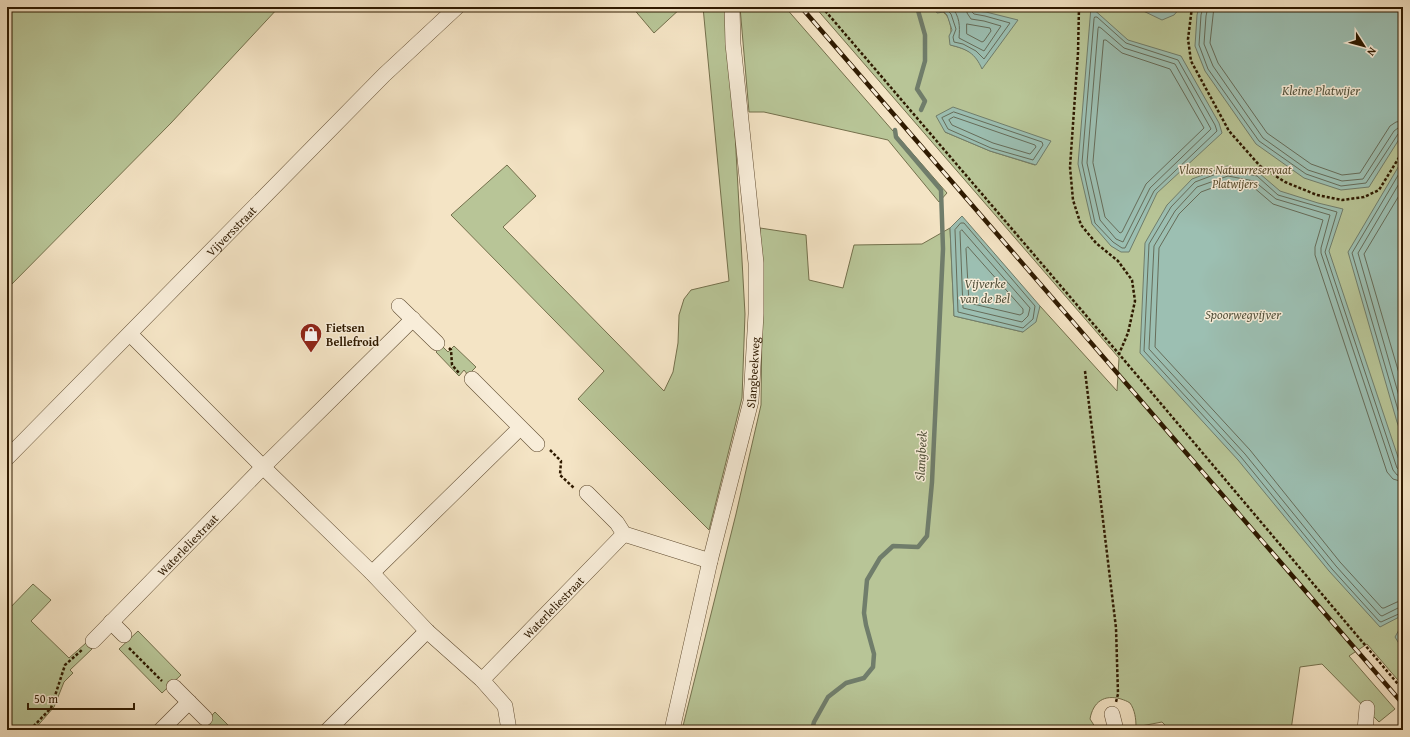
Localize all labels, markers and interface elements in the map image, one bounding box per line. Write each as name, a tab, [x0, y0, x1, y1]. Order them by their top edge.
north arrow	[1344, 26, 1384, 66]
text: N	[1363, 44, 1381, 60]
water label: Kleine Platwijer	[1281, 81, 1361, 100]
park label: Vlaams Natuurreservaat Platwijers	[1179, 161, 1292, 192]
street label: Vijversstraat	[202, 201, 260, 260]
water label: Vijverke van de Bel	[960, 274, 1010, 308]
water label: Spoorwegvijver	[1205, 305, 1282, 324]
place label: Fietsen Bellefroid	[326, 319, 379, 350]
shop icon: Fietsen Bellefroid	[298, 321, 324, 354]
street label: Slangbeekweg	[741, 336, 763, 410]
water label: Slangbeek	[910, 430, 932, 482]
street label: Waterleliestraat	[153, 509, 222, 579]
street label: Waterleliestraat	[519, 571, 588, 642]
scale bar	[28, 685, 134, 711]
text: 50 m	[34, 690, 58, 707]

